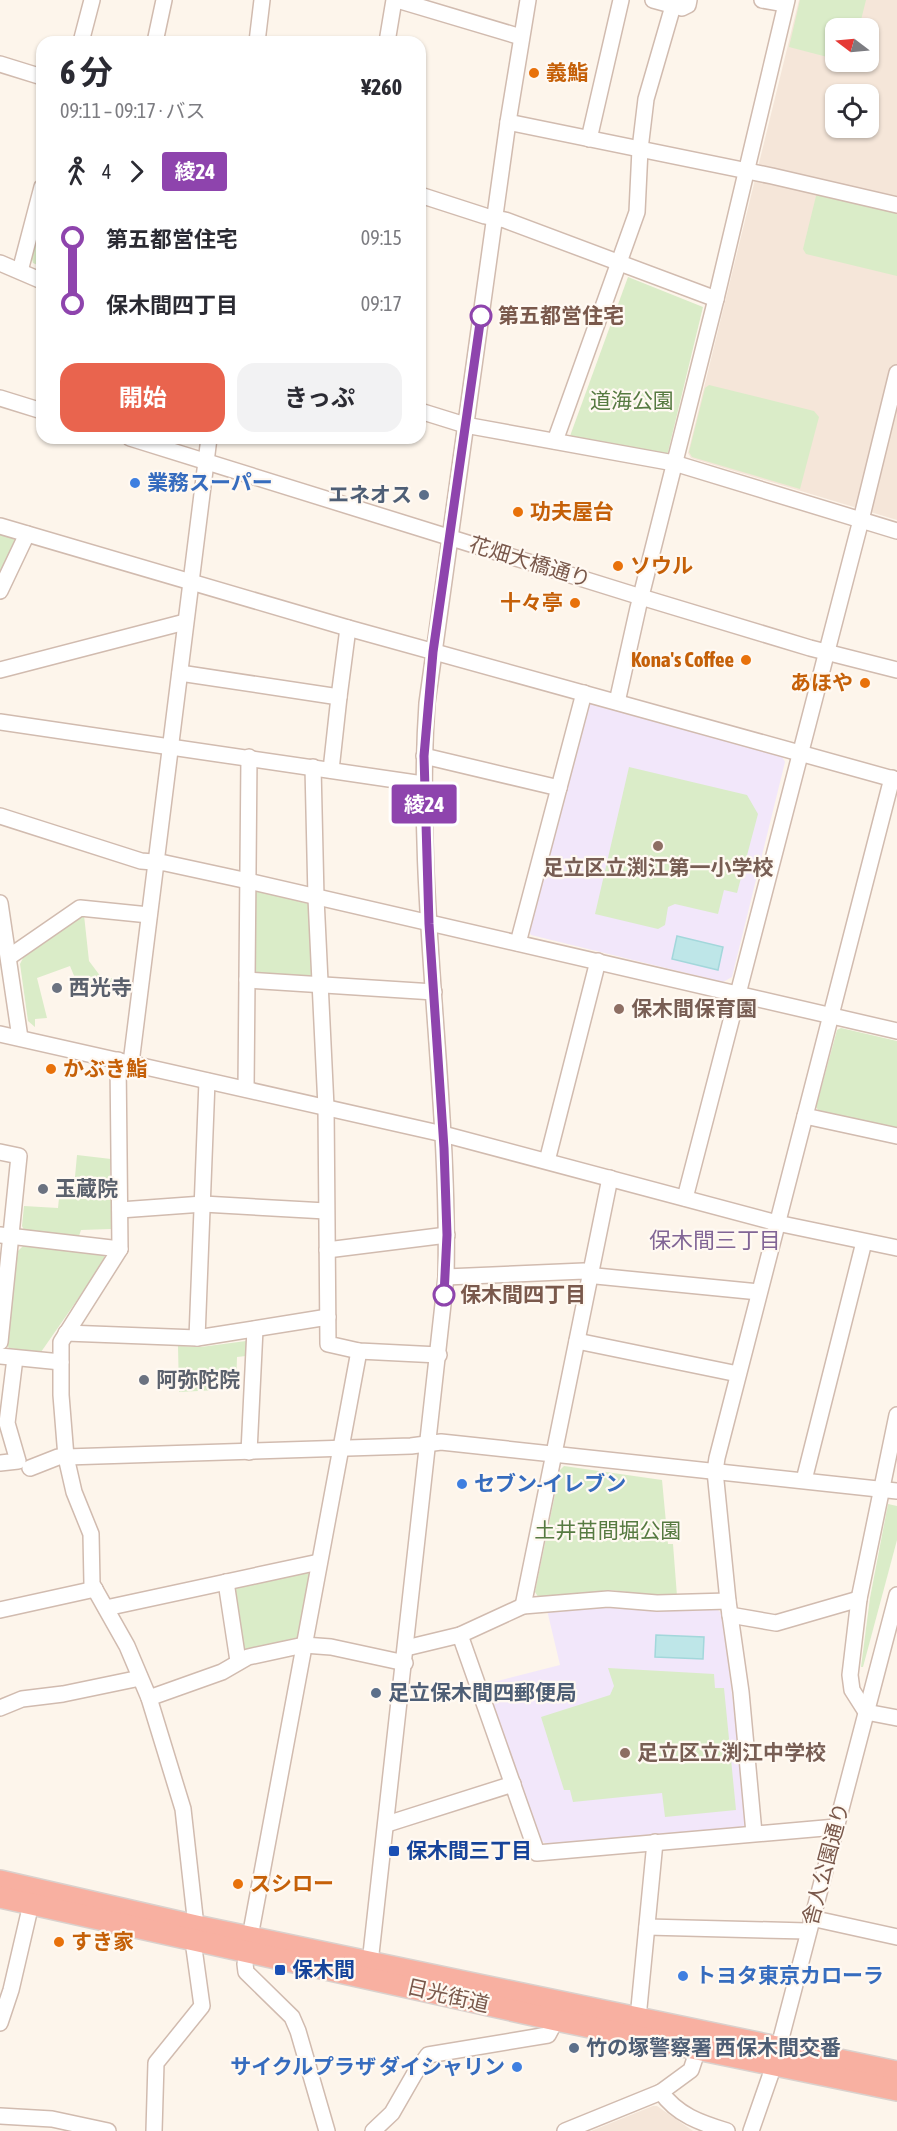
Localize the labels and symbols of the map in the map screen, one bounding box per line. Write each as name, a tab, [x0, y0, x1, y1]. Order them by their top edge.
north arrow	[825, 18, 879, 72]
place label: 義鮨	[546, 60, 588, 84]
marker: 義鮨	[527, 66, 541, 80]
place label: 第五都営住宅	[498, 303, 624, 327]
marker: 第五都営住宅	[470, 305, 492, 327]
park label: 道海公園	[590, 388, 674, 412]
place label: 業務スーパー	[147, 470, 273, 494]
marker: 業務スーパー	[128, 476, 142, 490]
place label: エネオス	[328, 482, 412, 506]
marker: エネオス	[417, 488, 431, 502]
place label: 功夫屋台	[530, 499, 614, 523]
marker: 功夫屋台	[511, 505, 525, 519]
street label: 花畑大橋通り	[467, 531, 594, 591]
place label: ソウル	[630, 553, 693, 577]
marker: ソウル	[611, 559, 625, 573]
place label: 十々亭	[500, 590, 563, 614]
marker: 十々亭	[568, 596, 582, 610]
place label: Kona's Coffee	[631, 647, 734, 671]
marker: Kona's Coffee	[739, 653, 753, 667]
place label: あほや	[790, 670, 853, 694]
marker: あほや	[858, 676, 872, 690]
line badge: 綾24	[390, 784, 458, 824]
marker: 足立区立渕江第一小学校	[651, 839, 665, 853]
place label: 足立区立渕江第一小学校	[543, 855, 774, 879]
place label: 西光寺	[69, 975, 132, 999]
marker: 西光寺	[50, 981, 64, 995]
place label: 保木間保育園	[631, 996, 757, 1020]
marker: 保木間保育園	[612, 1002, 626, 1016]
place label: かぶき鮨	[63, 1056, 147, 1080]
marker: かぶき鮨	[44, 1062, 58, 1076]
place label: 玉蔵院	[55, 1176, 118, 1200]
marker: 玉蔵院	[36, 1182, 50, 1196]
district label: 保木間三丁目	[649, 1227, 781, 1253]
place label: 保木間四丁目	[460, 1282, 586, 1306]
marker: 保木間四丁目	[433, 1284, 455, 1306]
place label: 阿弥陀院	[156, 1367, 240, 1391]
marker: 阿弥陀院	[137, 1373, 151, 1387]
place label: セブン-イレブン	[474, 1471, 626, 1495]
marker: セブン-イレブン	[455, 1477, 469, 1491]
park label: 土井苗間堀公園	[535, 1518, 682, 1542]
place label: 足立保木間四郵便局	[388, 1680, 577, 1704]
marker: 足立保木間四郵便局	[369, 1686, 383, 1700]
place label: 足立区立渕江中学校	[637, 1740, 826, 1764]
marker: 足立区立渕江中学校	[618, 1746, 632, 1760]
street label: 舎人公園通り	[797, 1800, 853, 1928]
place label: 保木間三丁目	[406, 1838, 532, 1862]
marker: 保木間三丁目	[387, 1844, 401, 1858]
place label: スシロー	[250, 1871, 334, 1895]
marker: スシロー	[231, 1877, 245, 1891]
place label: すき家	[71, 1929, 134, 1953]
marker: すき家	[52, 1935, 66, 1949]
place label: 保木間	[292, 1957, 355, 1981]
marker: 保木間	[273, 1963, 287, 1977]
place label: トヨタ東京カローラ	[695, 1963, 884, 1987]
marker: トヨタ東京カローラ	[676, 1969, 690, 1983]
street label: 日光街道	[405, 1974, 492, 2016]
place label: 竹の塚警察署 西保木間交番	[586, 2035, 841, 2059]
marker: 竹の塚警察署 西保木間交番	[567, 2041, 581, 2055]
place label: サイクルプラザ ダイシャリン	[230, 2054, 505, 2078]
marker: サイクルプラザ ダイシャリン	[510, 2060, 524, 2074]

